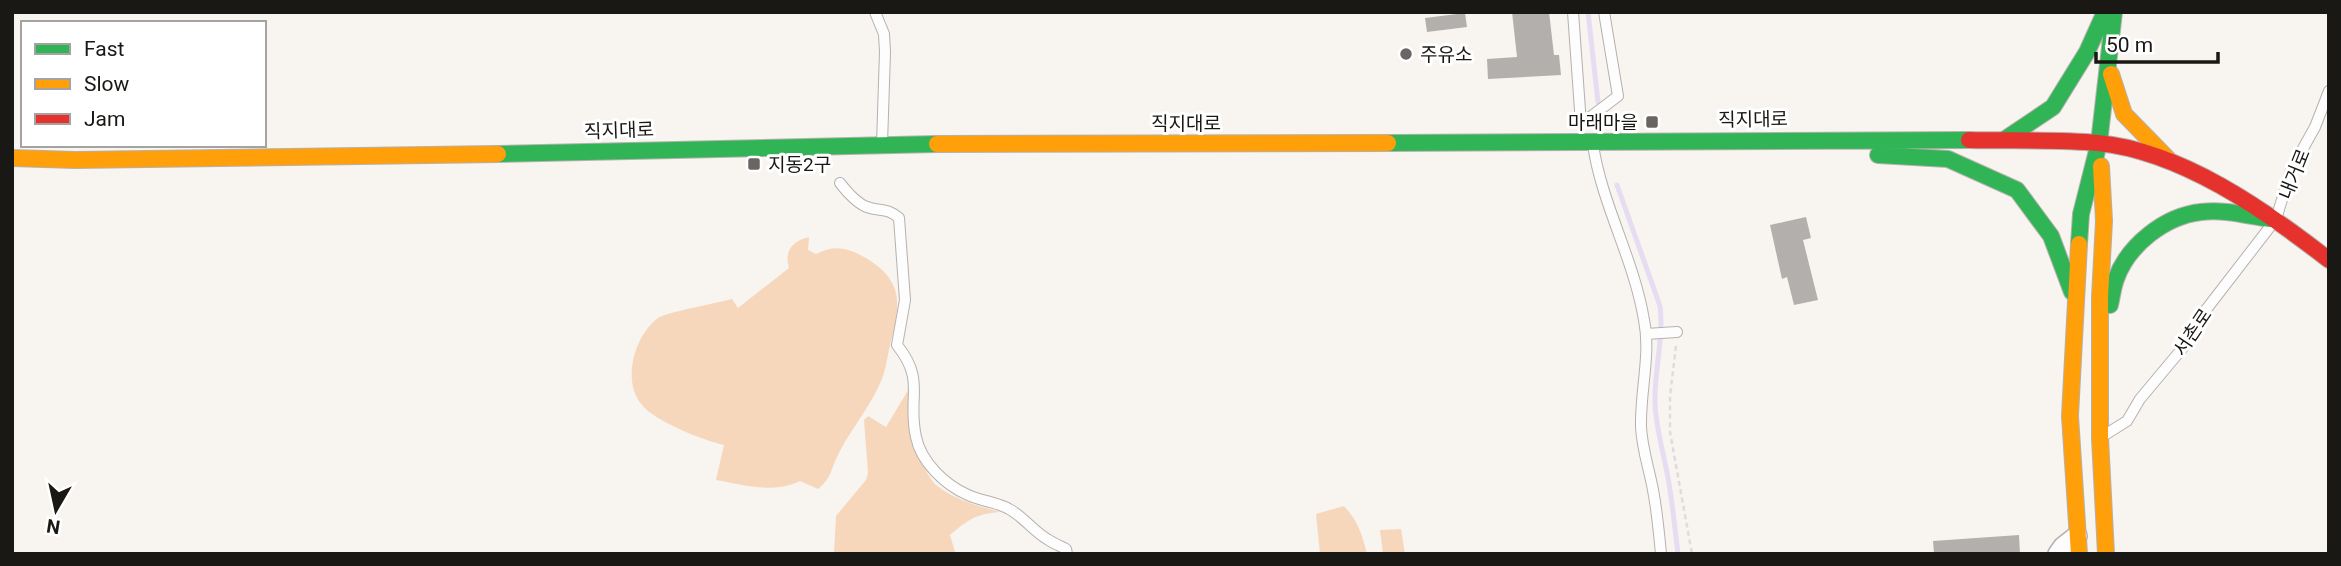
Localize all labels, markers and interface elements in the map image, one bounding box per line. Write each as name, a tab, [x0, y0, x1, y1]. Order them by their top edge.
legend	[21, 21, 266, 147]
scale bar	[2096, 21, 2218, 65]
text: 50 m	[2106, 33, 2153, 57]
text: Fast	[84, 37, 125, 61]
place label: 주유소	[1420, 43, 1472, 66]
marker: 주유소	[1398, 46, 1414, 62]
text: Slow	[84, 72, 130, 96]
text: Jam	[84, 107, 125, 131]
street label: 직지대로	[1718, 107, 1788, 132]
place label: 마래마을	[1568, 111, 1638, 134]
street label: 직지대로	[1151, 112, 1221, 135]
marker: 마래마을	[1644, 114, 1660, 130]
street label: 직지대로	[584, 118, 654, 143]
street label: 내거로	[2274, 146, 2315, 203]
place label: 지동2구	[768, 153, 831, 176]
marker: 지동2구	[746, 156, 762, 172]
street label: 서촌로	[2168, 304, 2217, 360]
north arrow	[21, 475, 91, 545]
text: N	[45, 514, 62, 539]

